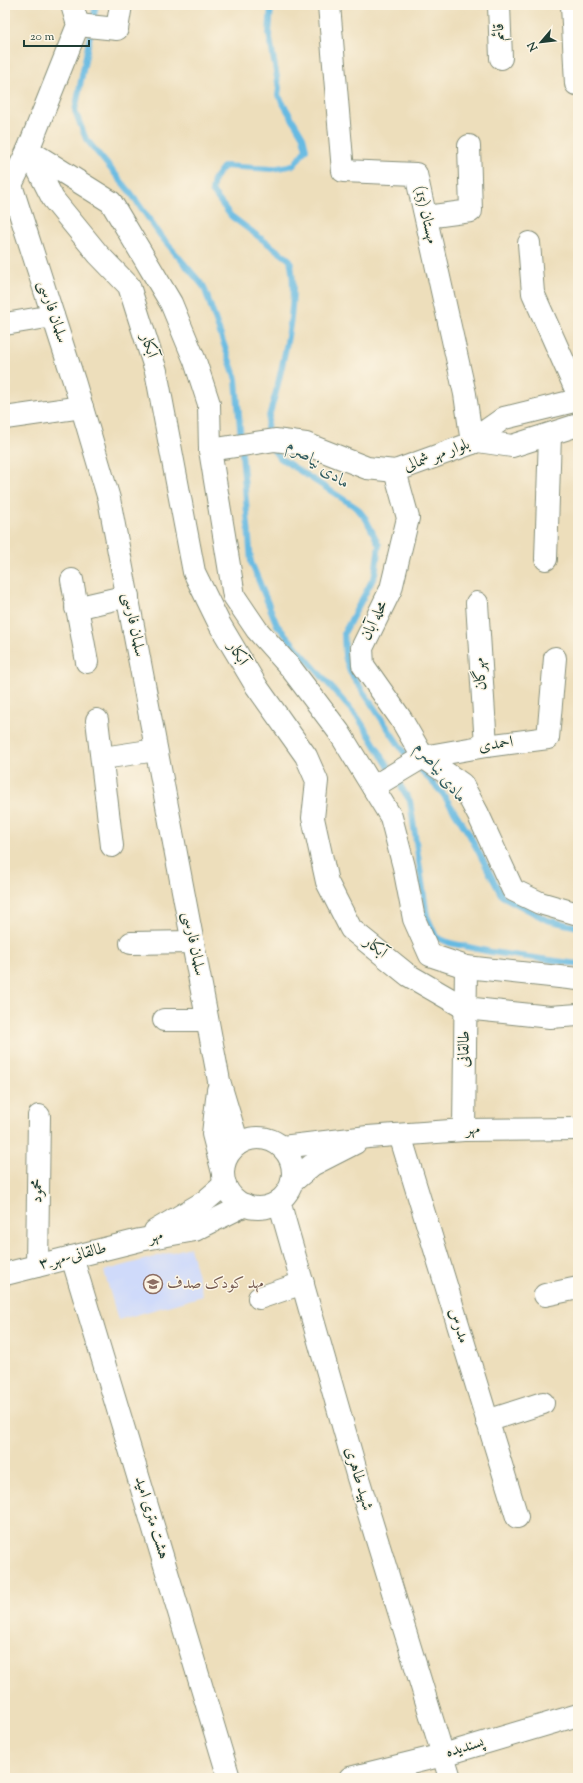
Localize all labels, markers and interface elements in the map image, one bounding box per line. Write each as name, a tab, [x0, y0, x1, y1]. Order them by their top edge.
scale bar	[24, 22, 89, 48]
north arrow	[521, 22, 561, 62]
street label: قائم	[488, 23, 513, 41]
text: 20 m	[30, 28, 55, 46]
text: N	[524, 38, 543, 55]
street label: مهستان (15)	[407, 184, 443, 246]
street label: سلمان فارسی	[31, 278, 73, 346]
street label: آبکار	[133, 329, 163, 363]
street label: بلوار مهر شمالی	[401, 433, 473, 479]
water label: مادی نیاصرم	[281, 434, 355, 496]
street label: سلمان فارسی	[116, 591, 150, 659]
street label: محله آبان	[355, 597, 395, 645]
street label: آبکار	[220, 636, 254, 672]
street label: مهرگان	[468, 657, 494, 691]
street label: احمدی	[477, 731, 515, 759]
water label: مادی نیاصرم	[407, 737, 472, 809]
street label: سلمان فارسی	[176, 910, 210, 978]
street label: آبکار	[357, 930, 393, 966]
street label: طالقانی	[453, 1030, 477, 1068]
street label: مهر	[464, 1118, 480, 1142]
street label: محمود	[26, 1179, 50, 1203]
street label: مهر	[145, 1224, 165, 1250]
street label: ۳_طالقانی-مهر	[37, 1237, 109, 1277]
school or university icon: مهد کودک صدف	[142, 1273, 164, 1295]
place label: مهد کودک صدف	[167, 1273, 264, 1296]
street label: مدرس	[442, 1305, 474, 1347]
street label: شهید طاهری	[338, 1444, 378, 1514]
street label: هشت متری امید	[127, 1474, 175, 1562]
street label: پسندیده	[443, 1731, 488, 1764]

